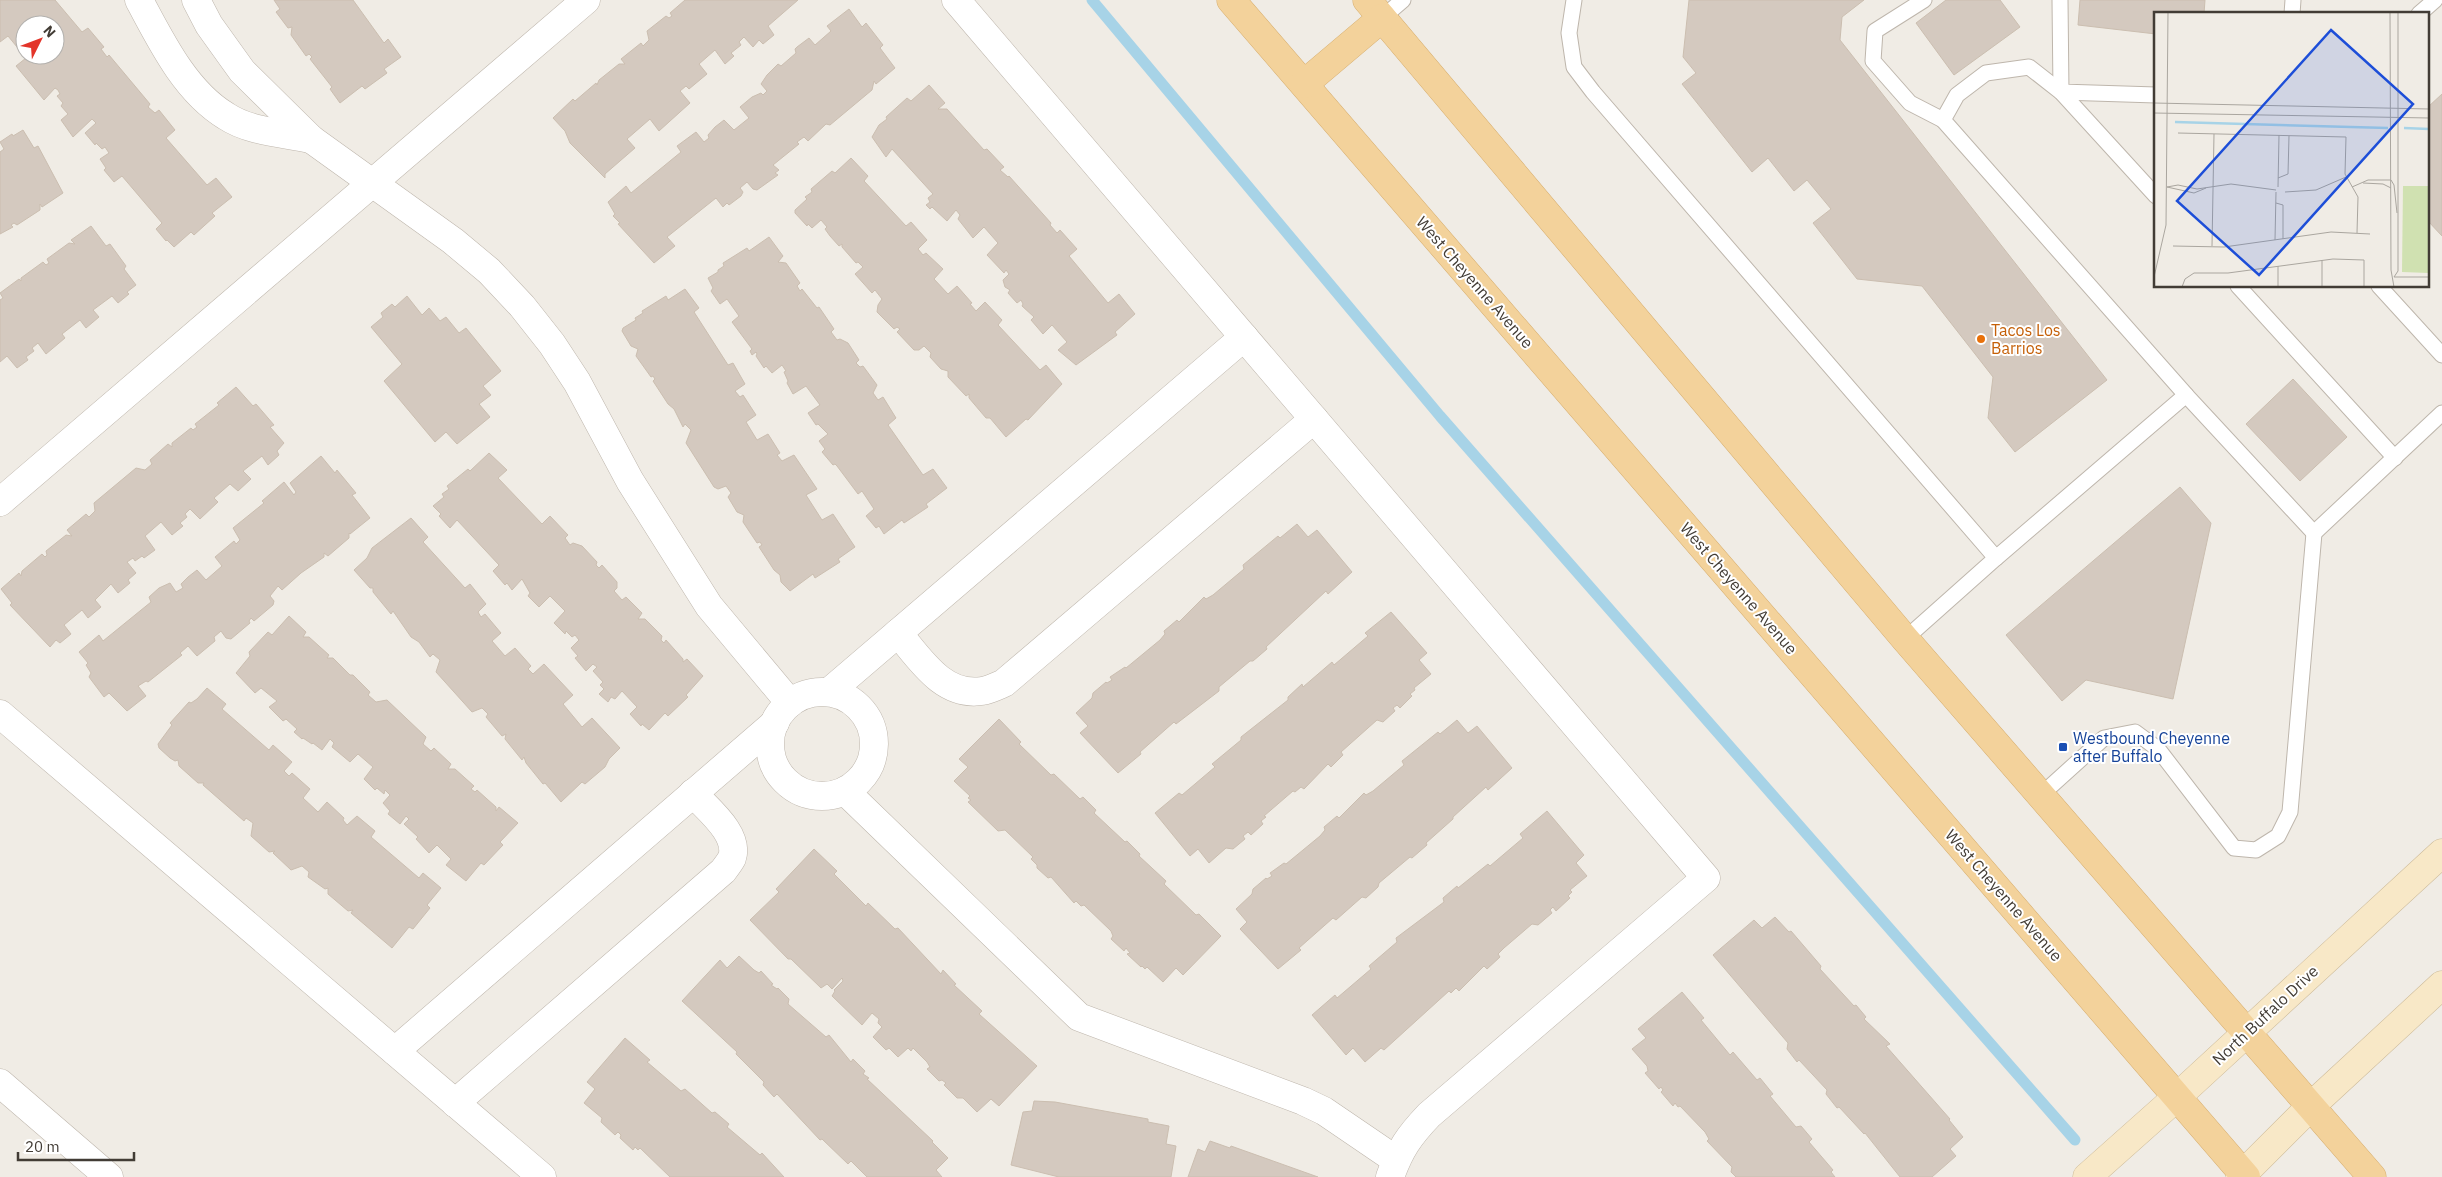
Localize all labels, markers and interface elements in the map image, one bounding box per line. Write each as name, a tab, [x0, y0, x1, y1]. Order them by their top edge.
inset map	[2154, 12, 2430, 288]
north arrow	[15, 15, 65, 65]
text: N	[40, 22, 60, 41]
street label: West Cheyenne Avenue	[1412, 212, 1538, 352]
place label: Tacos Los Barrios	[1991, 320, 2061, 358]
marker: Tacos Los Barrios	[1975, 333, 1987, 345]
street label: West Cheyenne Avenue	[1676, 518, 1802, 658]
place label: Westbound Cheyenne after Buffalo	[2073, 728, 2230, 766]
marker: Westbound Cheyenne after Buffalo	[2057, 741, 2069, 753]
street label: West Cheyenne Avenue	[1941, 825, 2067, 965]
street label: North Buffalo Drive	[2208, 961, 2322, 1069]
scale bar	[18, 1130, 134, 1162]
text: 20 m	[25, 1137, 60, 1156]

